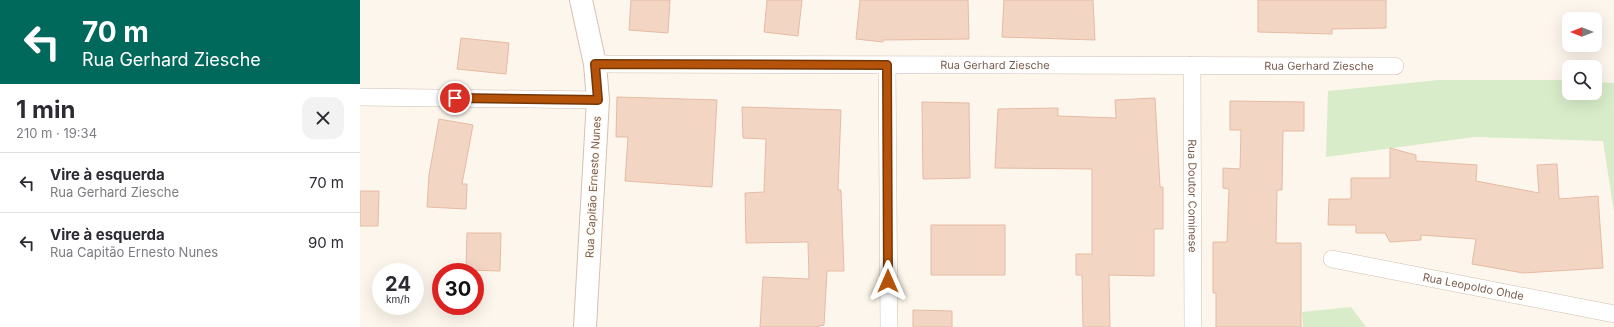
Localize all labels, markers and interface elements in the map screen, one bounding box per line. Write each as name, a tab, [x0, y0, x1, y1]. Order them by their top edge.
north arrow	[1562, 12, 1602, 52]
map controls	[1562, 12, 1602, 100]
text: 70 m	[82, 15, 149, 49]
icon: left	[16, 16, 68, 68]
text: Rua Gerhard Ziesche	[82, 49, 261, 70]
street label: Rua Gerhard Ziesche	[940, 58, 1050, 72]
street label: Rua Gerhard Ziesche	[1264, 59, 1374, 73]
button: search	[1562, 60, 1602, 100]
pin	[438, 81, 472, 115]
icon: arrive	[444, 87, 466, 109]
text: 1 min	[16, 95, 75, 124]
button: close	[302, 97, 344, 139]
street label: Rua Capitão Ernesto Nunes	[582, 115, 604, 258]
text: 210 m · 19:34	[16, 125, 97, 141]
street label: Rua Doutor Cominese	[1185, 139, 1200, 253]
text: Vire à esquerda	[50, 165, 165, 184]
icon: left	[16, 172, 38, 194]
text: 70 m	[309, 173, 344, 192]
text: Rua Gerhard Ziesche	[50, 184, 179, 200]
text: Vire à esquerda	[50, 225, 165, 244]
icon: left	[16, 232, 38, 254]
text: 90 m	[308, 233, 344, 252]
text: Rua Capitão Ernesto Nunes	[50, 244, 218, 260]
position arrow	[867, 260, 909, 302]
speed limit sign: 30	[432, 263, 484, 315]
street label: Rua Leopoldo Ohde	[1422, 270, 1525, 303]
text: 24	[385, 272, 411, 296]
text: km/h	[386, 293, 410, 305]

